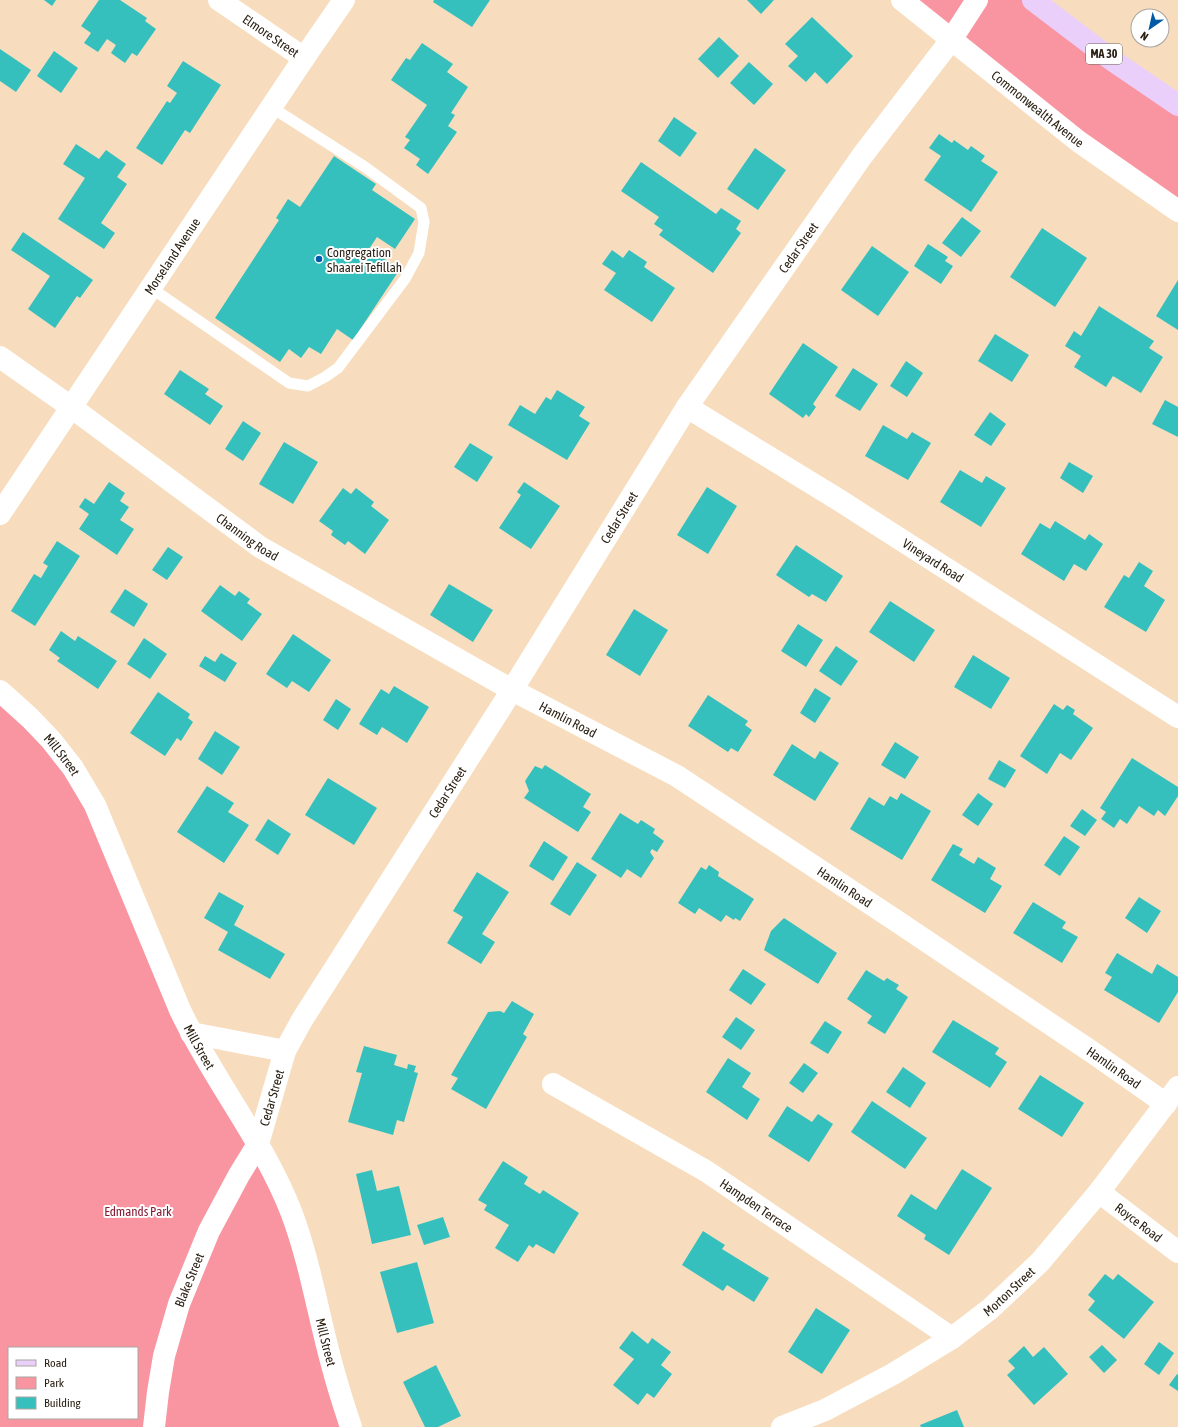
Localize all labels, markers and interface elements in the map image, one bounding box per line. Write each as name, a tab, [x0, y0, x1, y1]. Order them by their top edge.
north arrow	[1130, 8, 1170, 48]
street label: Elmore Street	[240, 11, 302, 60]
text: N	[1138, 29, 1150, 43]
road number: MA 30	[1086, 44, 1122, 64]
street label: Commonwealth Avenue	[989, 67, 1087, 150]
street label: Morseland Avenue	[141, 215, 203, 297]
street label: Cedar Street	[775, 219, 821, 276]
place label: Congregation Shaarei Tefillah	[327, 245, 402, 275]
marker: Congregation Shaarei Tefillah	[314, 254, 324, 264]
street label: Cedar Street	[597, 488, 641, 546]
street label: Channing Road	[214, 510, 281, 563]
street label: Vineyard Road	[900, 535, 966, 585]
street label: Hamlin Road	[537, 698, 599, 740]
street label: Mill Street	[41, 730, 83, 778]
street label: Cedar Street	[425, 763, 469, 821]
street label: Hamlin Road	[815, 863, 875, 910]
street label: Mill Street	[181, 1022, 218, 1072]
street label: Hamlin Road	[1084, 1043, 1144, 1091]
street label: Cedar Street	[256, 1067, 287, 1128]
street label: Hampden Terrace	[717, 1175, 796, 1235]
street label: Royce Road	[1112, 1200, 1165, 1245]
park label: Edmands Park	[104, 1204, 172, 1219]
street label: Blake Street	[171, 1250, 207, 1309]
street label: Morton Street	[980, 1263, 1038, 1319]
street label: Mill Street	[313, 1317, 340, 1368]
legend	[8, 1347, 138, 1419]
text: Road	[44, 1356, 67, 1370]
text: Park	[44, 1376, 65, 1390]
text: Building	[44, 1396, 82, 1410]

